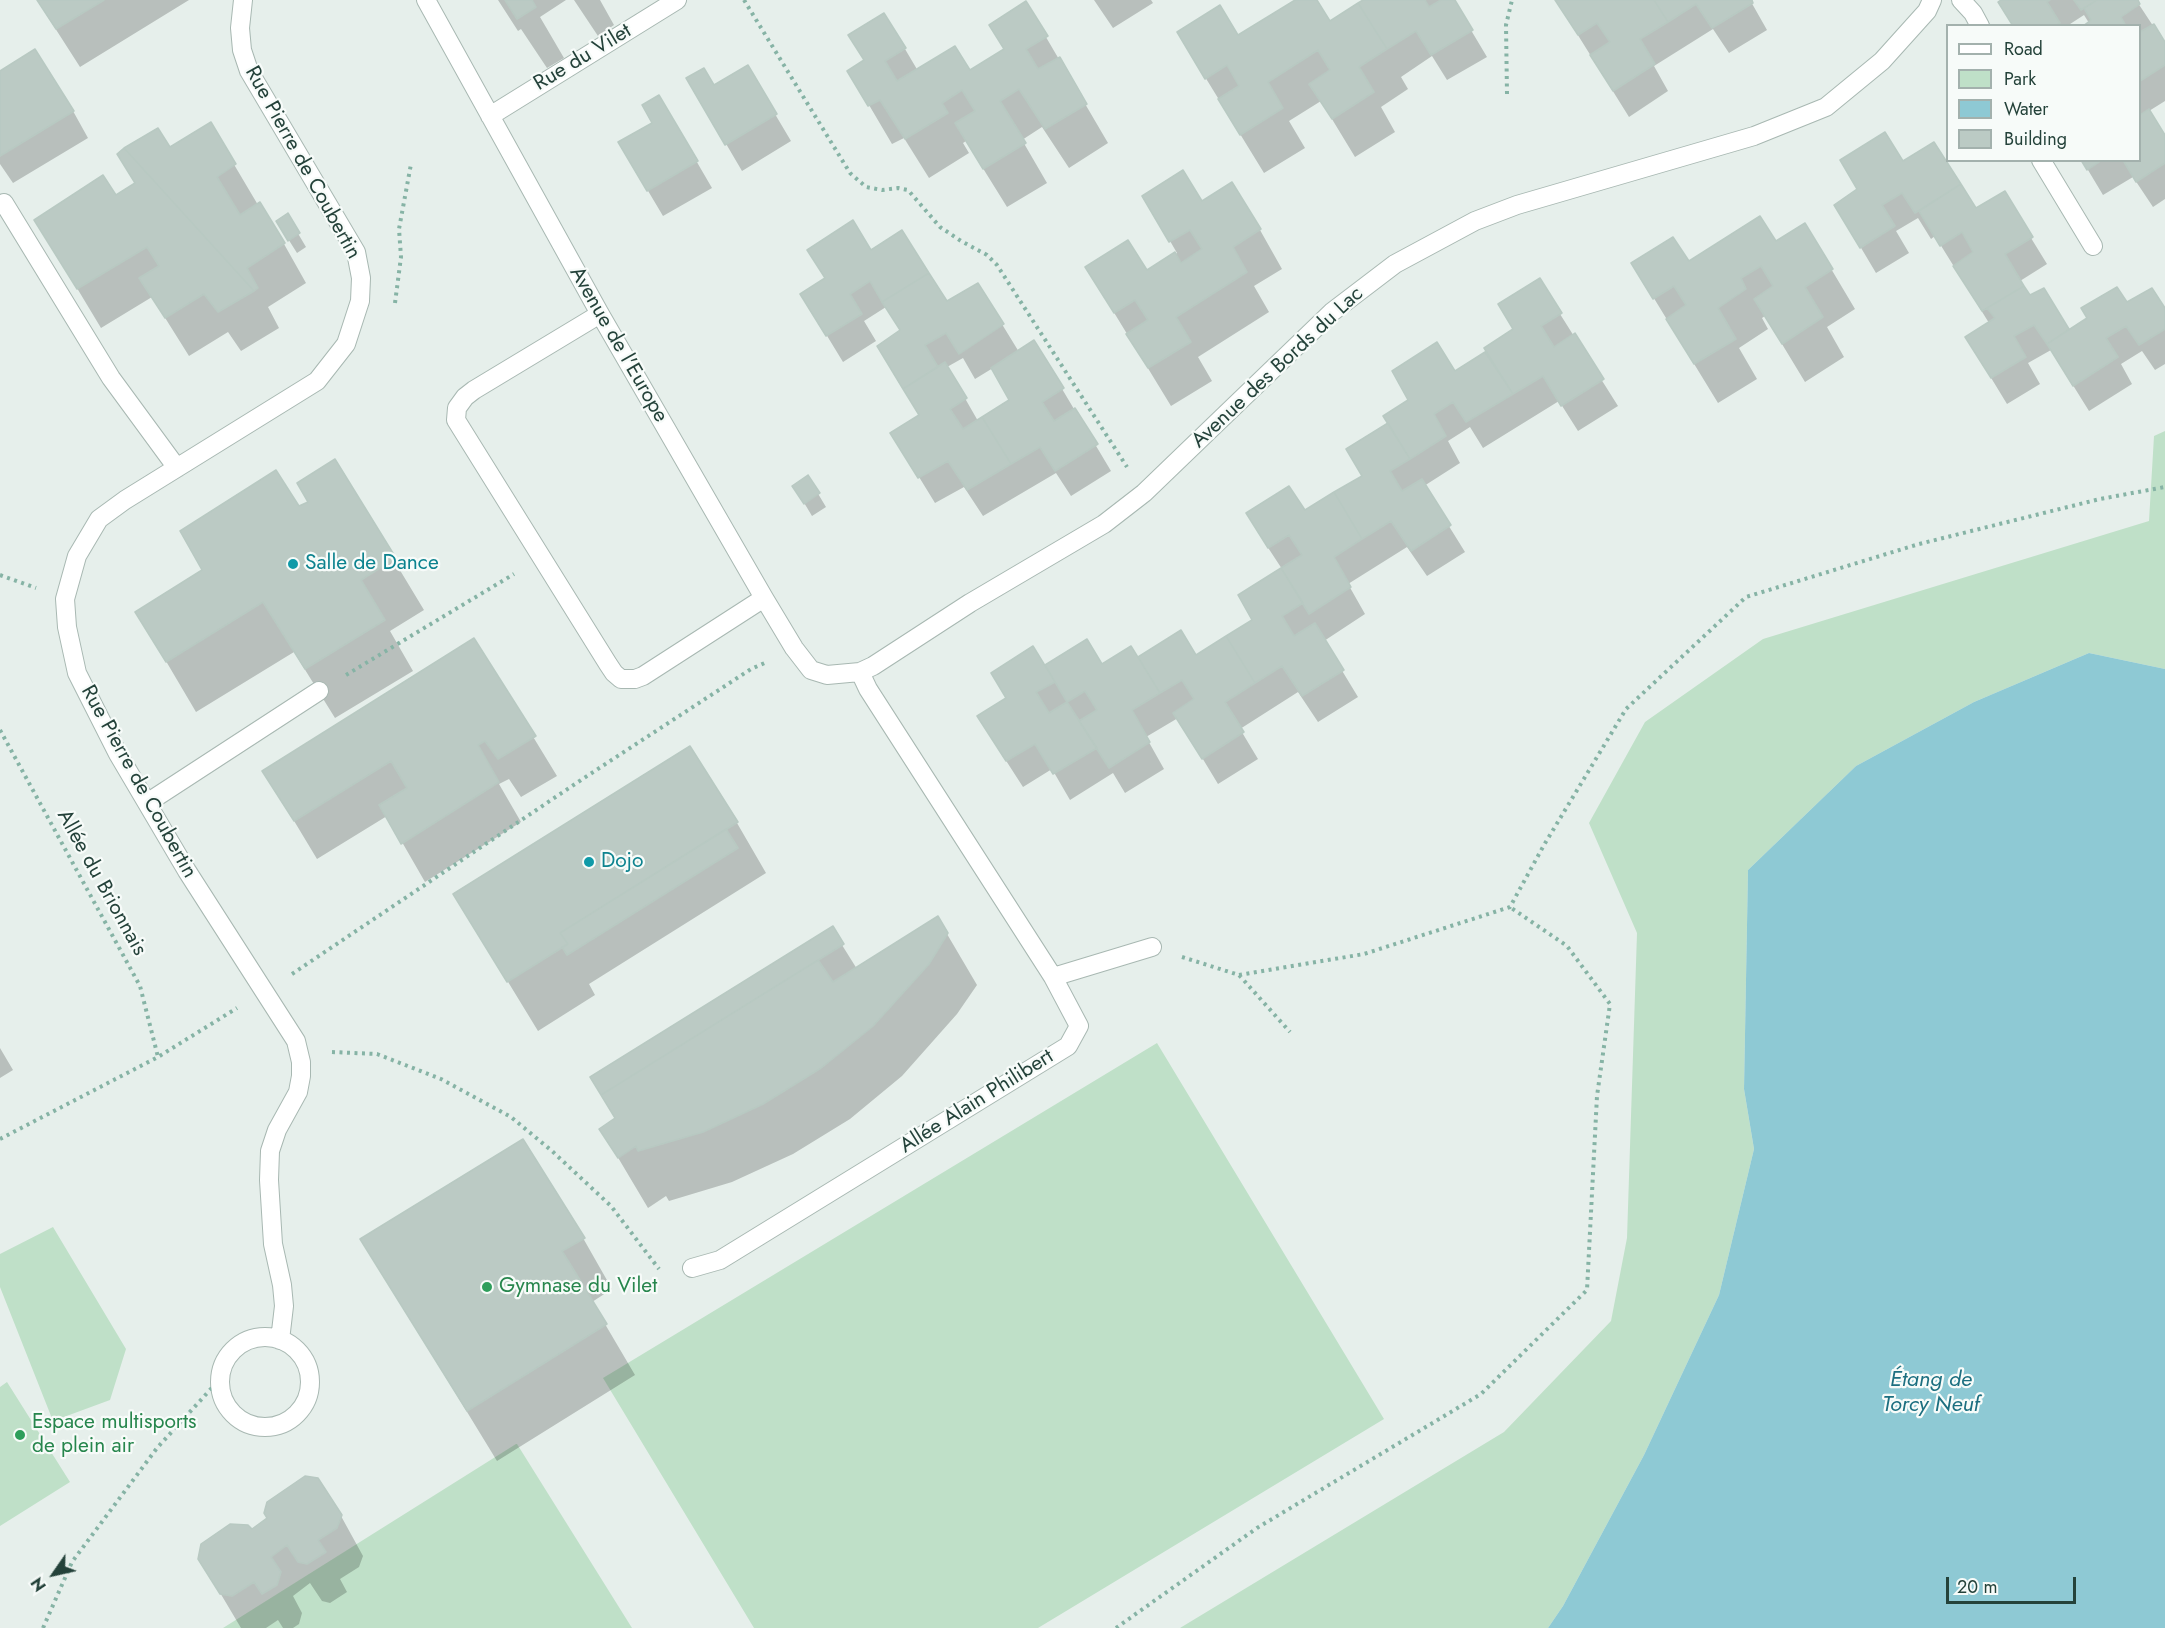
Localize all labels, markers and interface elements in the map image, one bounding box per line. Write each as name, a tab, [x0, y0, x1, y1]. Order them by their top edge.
street label: Rue du Vilet	[530, 19, 636, 97]
legend	[1946, 24, 2141, 162]
text: Road	[2004, 36, 2043, 62]
street label: Rue Pierre de Coubertin	[239, 62, 365, 264]
text: Park	[2004, 66, 2036, 92]
text: Water	[2004, 96, 2048, 122]
text: Building	[2004, 126, 2067, 152]
street label: Avenue de l'Europe	[563, 263, 673, 427]
street label: Avenue des Bords du Lac	[1187, 282, 1369, 454]
place label: Salle de Dance	[305, 551, 439, 577]
marker: Salle de Dance	[286, 557, 300, 571]
street label: Rue Pierre de Coubertin	[75, 681, 201, 883]
street label: Allée du Brionnais	[51, 806, 151, 960]
place label: Dojo	[601, 849, 643, 875]
marker: Dojo	[582, 855, 596, 869]
street label: Allée Alain Philibert	[896, 1045, 1058, 1159]
place label: Gymnase du Vilet	[499, 1274, 657, 1300]
marker: Gymnase du Vilet	[480, 1280, 494, 1294]
water label: Étang de Torcy Neuf	[1882, 1368, 1980, 1420]
place label: Espace multisports de plein air	[32, 1410, 197, 1460]
marker: Espace multisports de plein air	[13, 1428, 27, 1442]
north arrow	[24, 1544, 84, 1604]
scale bar	[1949, 1565, 2080, 1603]
text: N	[26, 1573, 52, 1596]
text: 20 m	[1957, 1574, 1997, 1600]

